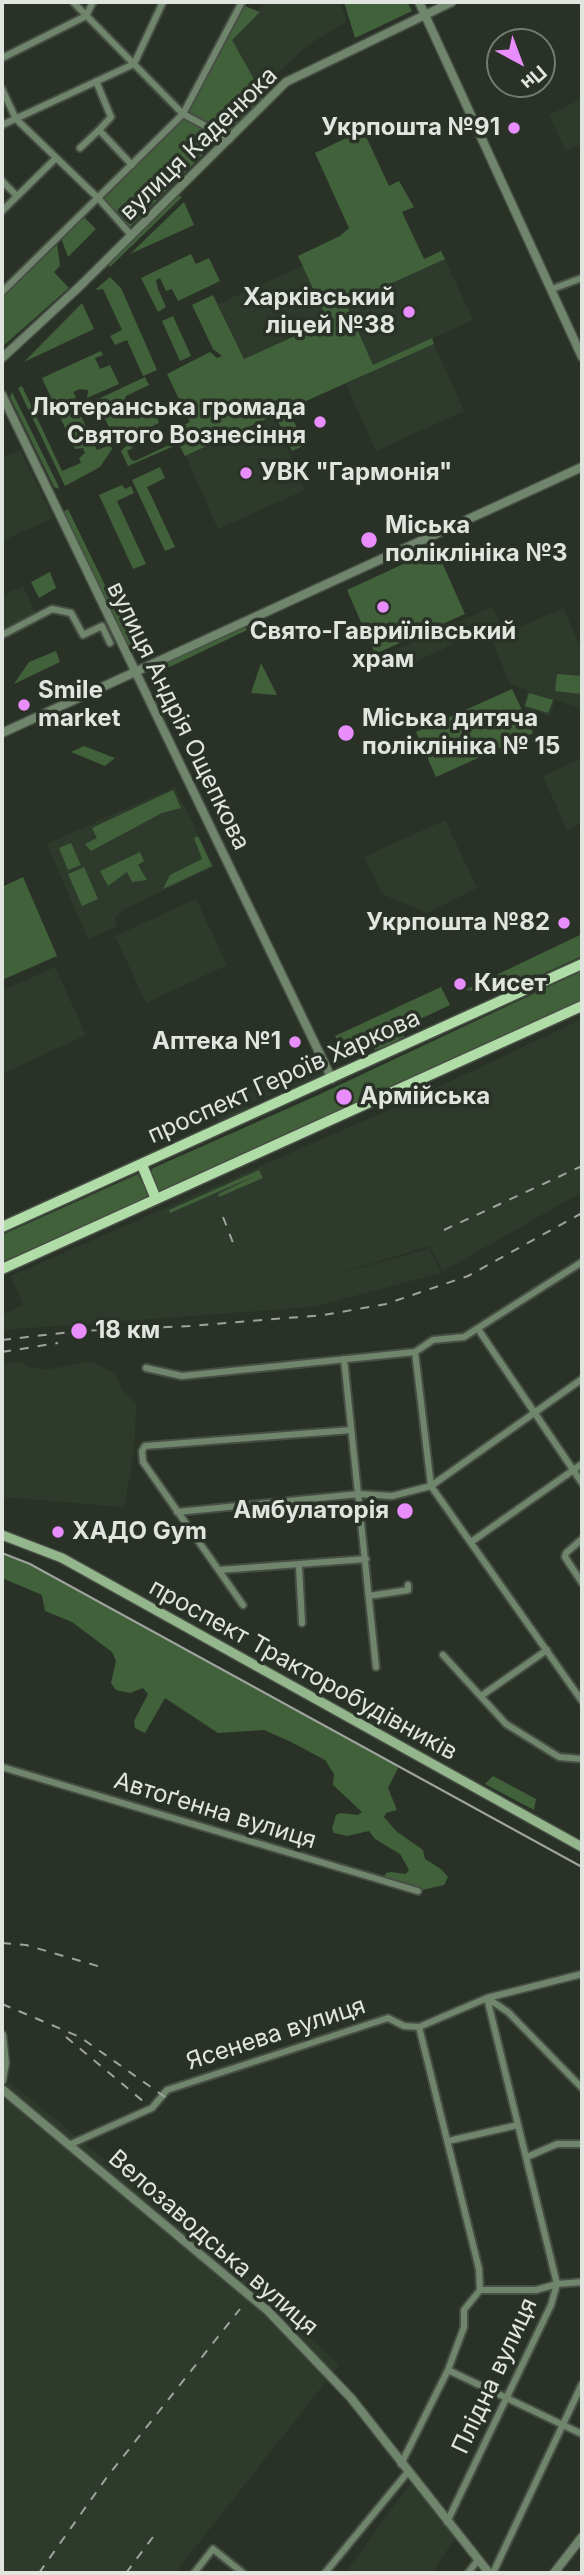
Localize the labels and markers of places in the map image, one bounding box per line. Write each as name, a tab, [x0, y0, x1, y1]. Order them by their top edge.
place label: Укрпошта №91	[321, 114, 500, 142]
marker: Укрпошта №91	[506, 120, 522, 136]
place label: Харківський ліцей №38	[243, 284, 395, 340]
marker: Харківський ліцей №38	[401, 304, 417, 320]
place label: Лютеранська громада Святого Вознесіння	[31, 394, 306, 450]
marker: Лютеранська громада Святого Вознесіння	[312, 414, 328, 430]
place label: УВК "Гармонія"	[260, 459, 452, 487]
marker: УВК "Гармонія"	[238, 465, 254, 481]
place label: Міська поліклініка №3	[385, 512, 567, 568]
marker: Міська поліклініка №3	[359, 530, 379, 550]
marker: Свято-Гавриїлівський храм	[375, 599, 391, 615]
place label: Свято-Гавриїлівський храм	[250, 618, 516, 674]
place label: Smile market	[38, 677, 120, 733]
marker: Smile market	[16, 697, 32, 713]
place label: Міська дитяча поліклініка № 15	[362, 705, 560, 761]
marker: Міська дитяча поліклініка № 15	[336, 723, 356, 743]
place label: Укрпошта №82	[366, 909, 550, 937]
marker: Укрпошта №82	[556, 915, 572, 931]
place label: Кисет	[474, 970, 547, 998]
marker: Кисет	[452, 976, 468, 992]
place label: Аптека №1	[152, 1028, 281, 1056]
marker: Аптека №1	[287, 1034, 303, 1050]
place label: Армійська	[360, 1083, 490, 1111]
marker: Армійська	[334, 1087, 354, 1107]
place label: 18 км	[95, 1317, 160, 1345]
marker: 18 км	[69, 1321, 89, 1341]
place label: Амбулаторія	[233, 1497, 389, 1525]
marker: Амбулаторія	[395, 1501, 415, 1521]
place label: ХАДО Gym	[72, 1518, 207, 1546]
marker: ХАДО Gym	[50, 1524, 66, 1540]

